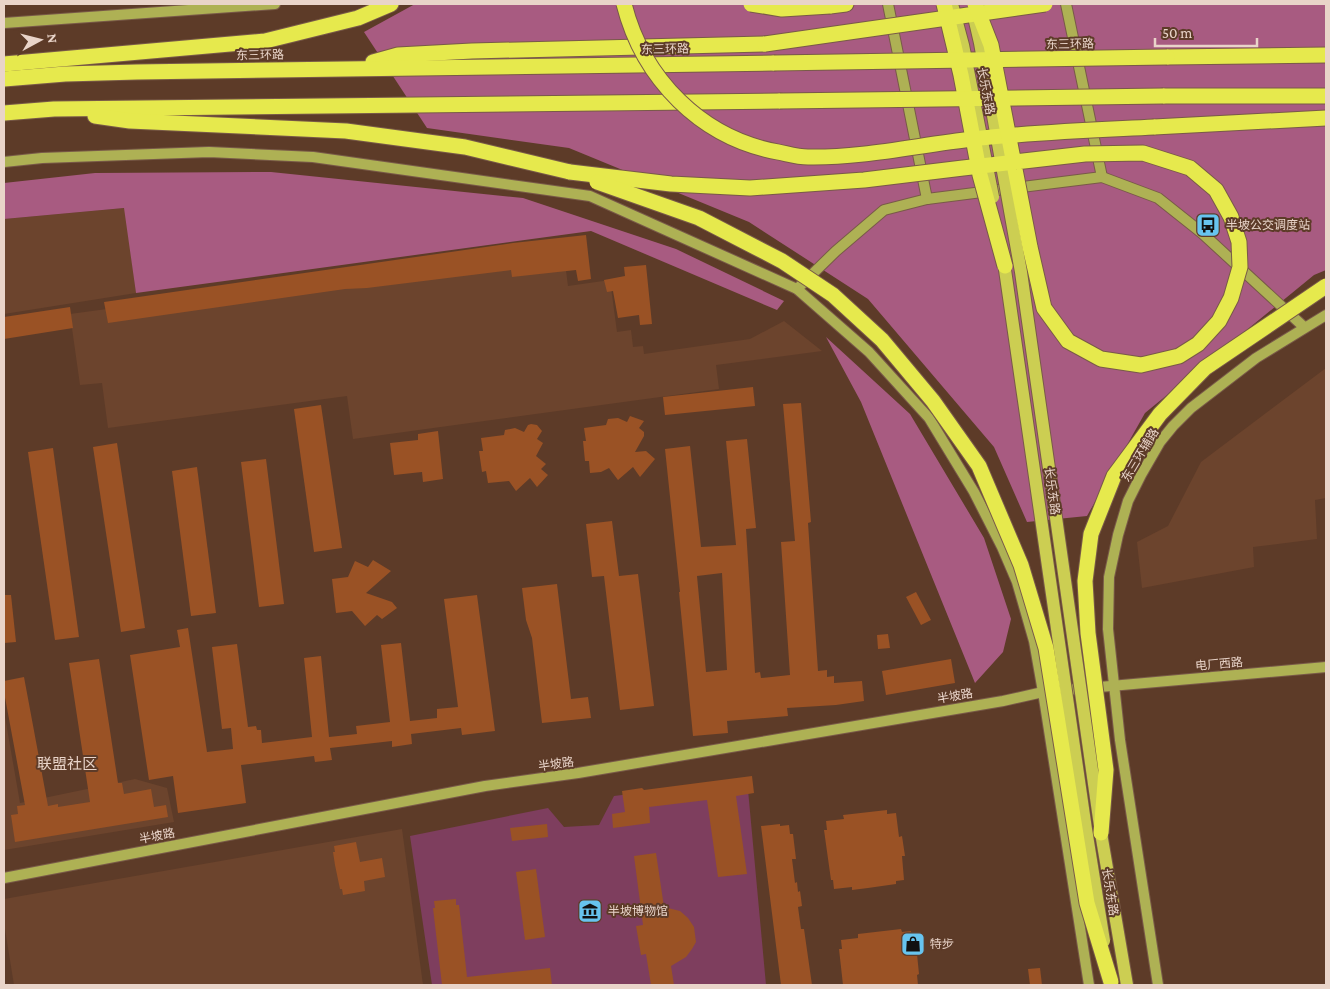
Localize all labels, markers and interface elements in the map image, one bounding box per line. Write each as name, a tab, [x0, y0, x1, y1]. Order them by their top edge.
north arrow	[15, 15, 65, 65]
scale bar	[1155, 15, 1258, 47]
text: 50 m	[1162, 25, 1192, 41]
text: N	[44, 33, 61, 45]
street label: 东三环路	[1046, 37, 1094, 51]
street label: 东三环路	[641, 42, 689, 56]
street label: 东三环路	[236, 48, 284, 62]
street label: 长乐东路	[975, 66, 997, 116]
bus stop icon: 半坡公交调度站	[1195, 212, 1221, 238]
place label: 半坡公交调度站	[1226, 218, 1310, 232]
street label: 东三环辅路	[1119, 426, 1161, 484]
street label: 长乐东路	[1042, 466, 1062, 516]
street label: 电厂西路	[1194, 655, 1244, 673]
street label: 半坡路	[936, 686, 974, 706]
street label: 半坡路	[537, 755, 575, 773]
district label: 联盟社区	[37, 756, 97, 772]
street label: 半坡路	[138, 826, 176, 846]
street label: 长乐东路	[1099, 867, 1121, 917]
museum icon: 半坡博物馆	[577, 898, 603, 924]
place label: 半坡博物馆	[608, 904, 668, 918]
shop icon: 特步	[900, 931, 926, 957]
place label: 特步	[930, 937, 954, 951]

